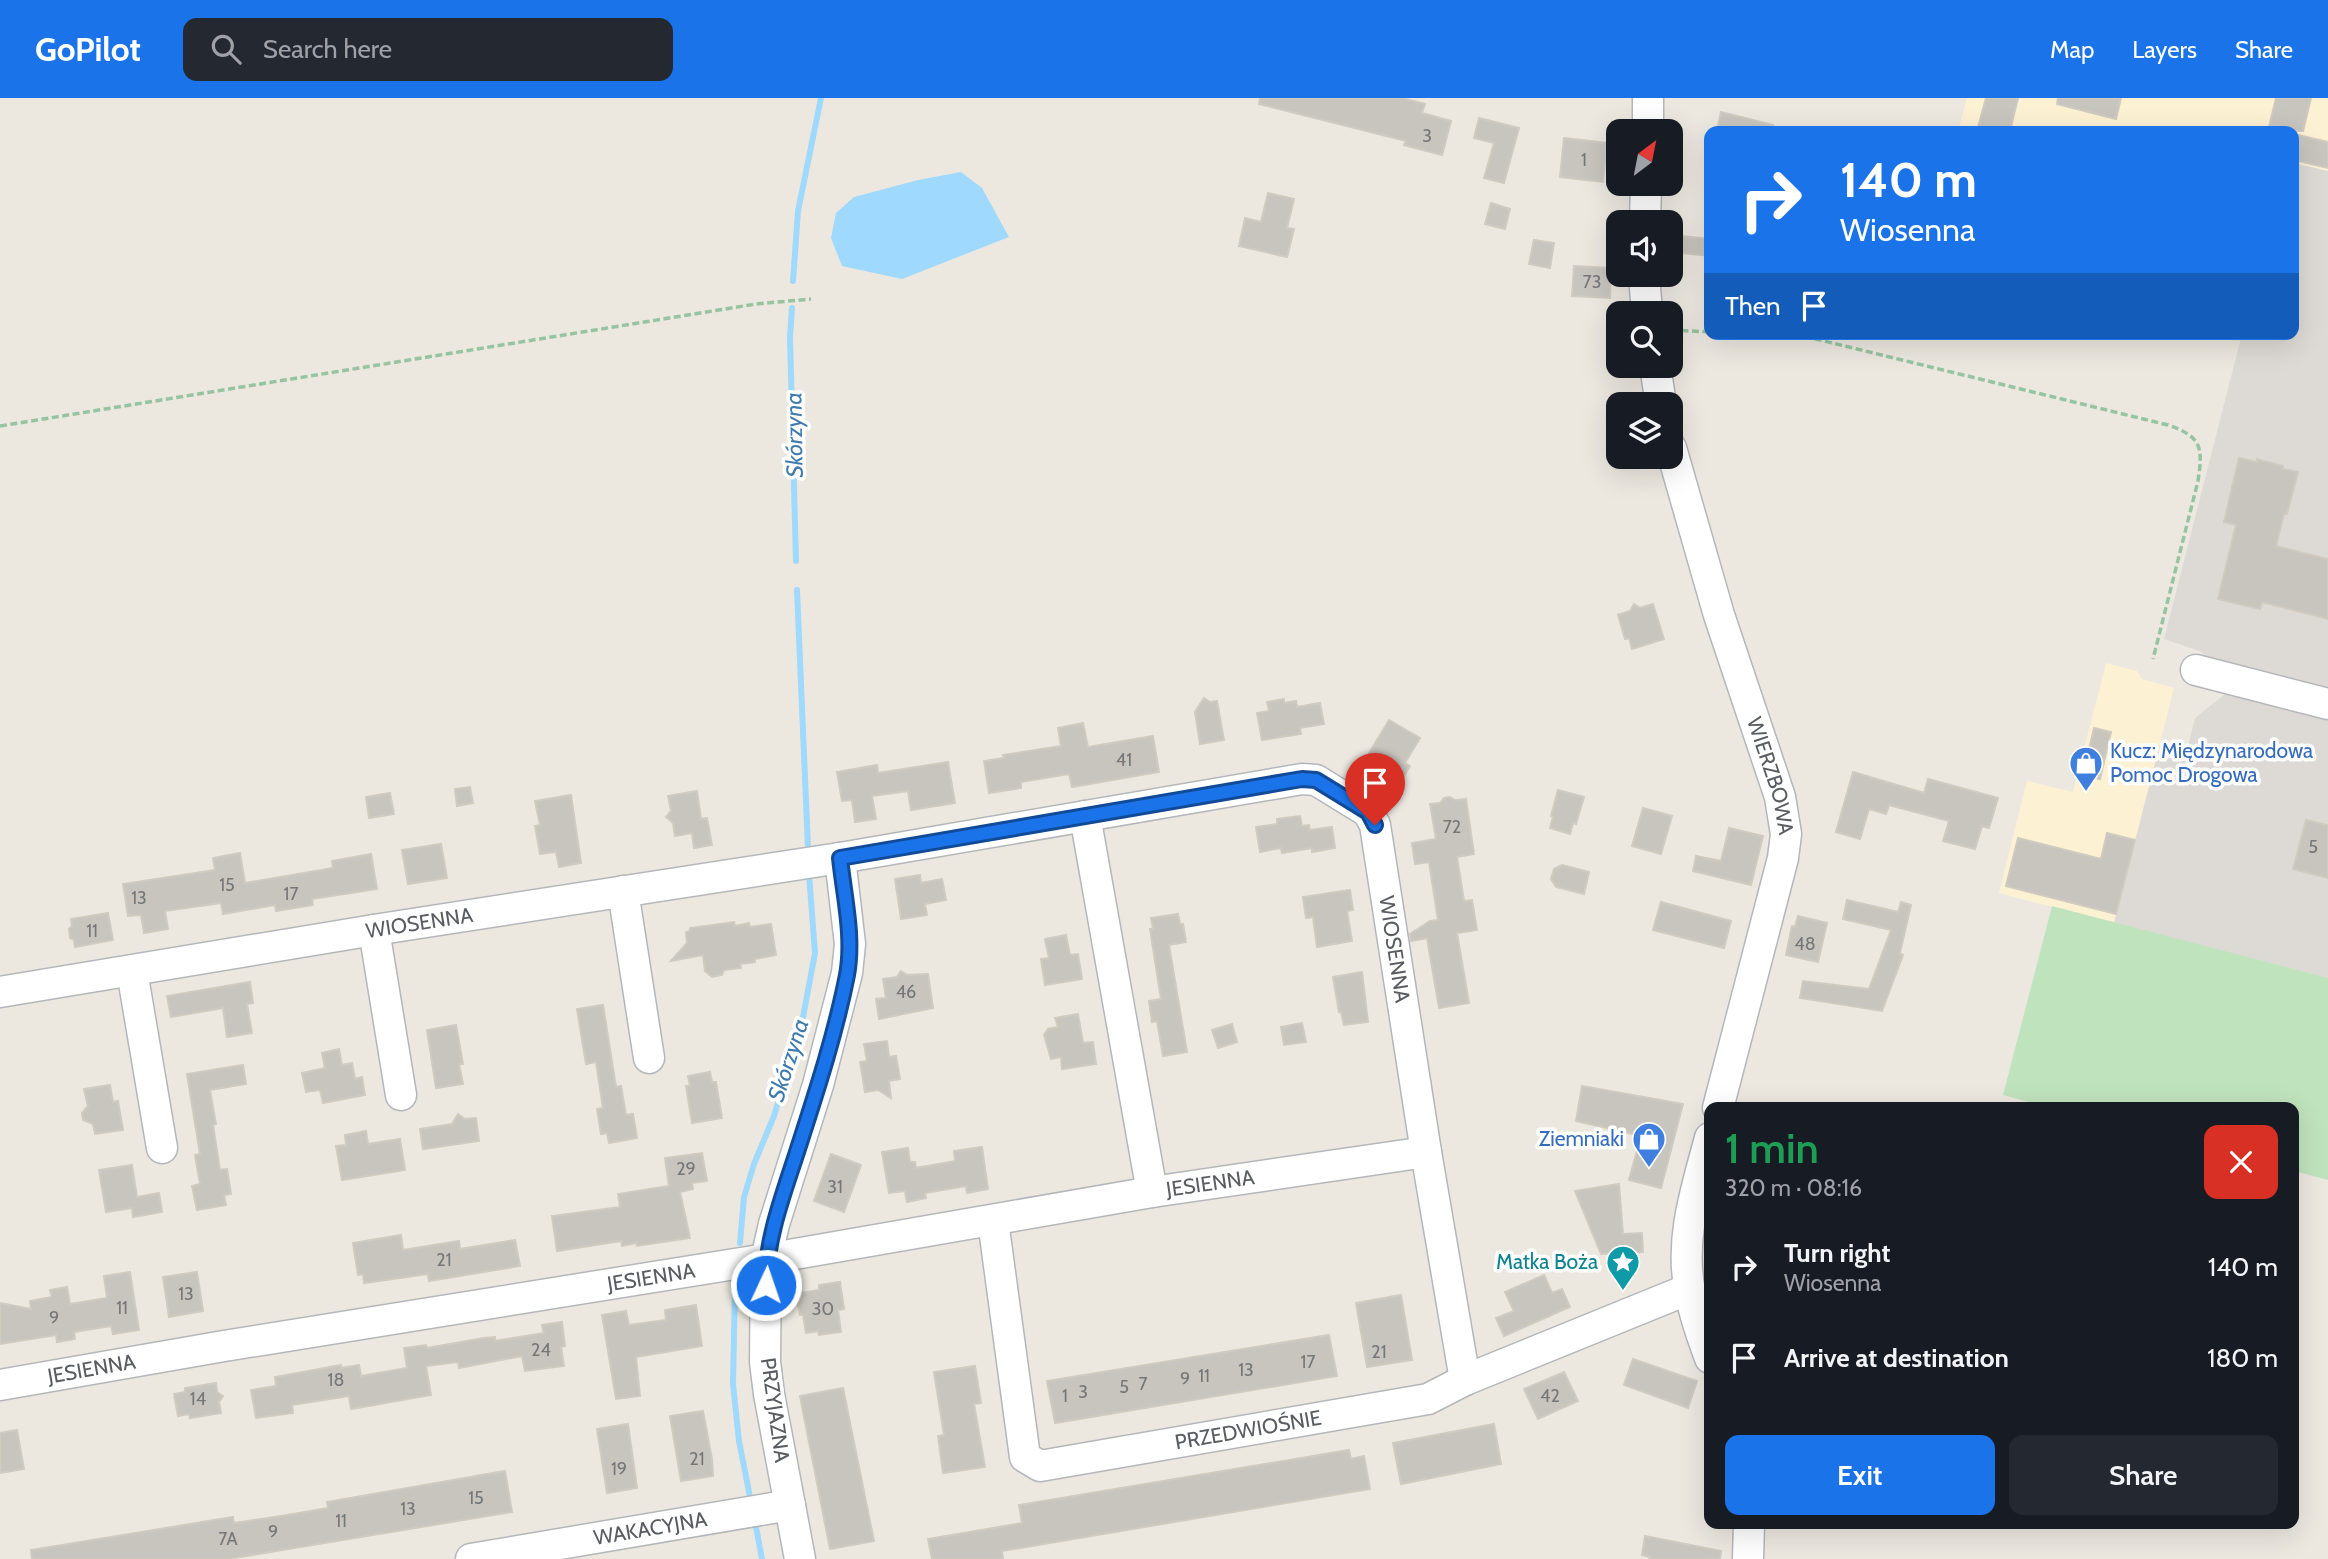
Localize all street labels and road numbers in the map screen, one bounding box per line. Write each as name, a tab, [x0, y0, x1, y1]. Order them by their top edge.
street label: WIERZBOWA	[1742, 714, 1799, 837]
street label: WIOSENNA	[1374, 894, 1416, 1004]
street label: WIOSENNA	[364, 902, 475, 943]
street label: JESIENNA	[1164, 1164, 1256, 1202]
street label: JESIENNA	[604, 1258, 697, 1296]
street label: JESIENNA	[45, 1349, 137, 1389]
street label: PRZYJAZNA	[756, 1356, 795, 1464]
street label: PRZEDWIOŚNIE	[1173, 1405, 1323, 1454]
street label: WAKACYJNA	[592, 1506, 709, 1550]

